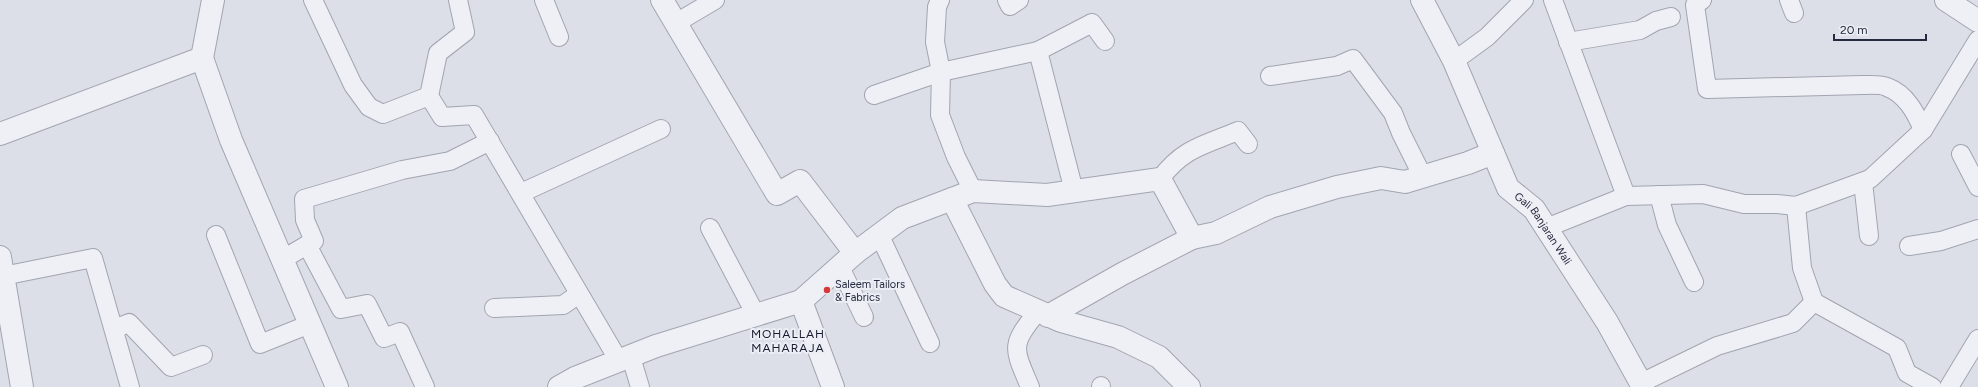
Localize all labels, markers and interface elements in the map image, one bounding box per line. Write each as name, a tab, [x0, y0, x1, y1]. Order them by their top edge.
scale bar	[1834, 16, 1926, 42]
text: 20 m	[1840, 23, 1868, 37]
street label: Gali Banjaran Wali	[1512, 189, 1574, 267]
place label: Saleem Tailors & Fabrics	[835, 278, 905, 304]
marker: Saleem Tailors & Fabrics	[822, 285, 832, 295]
district label: MOHALLAH MAHARAJA	[751, 327, 825, 355]

